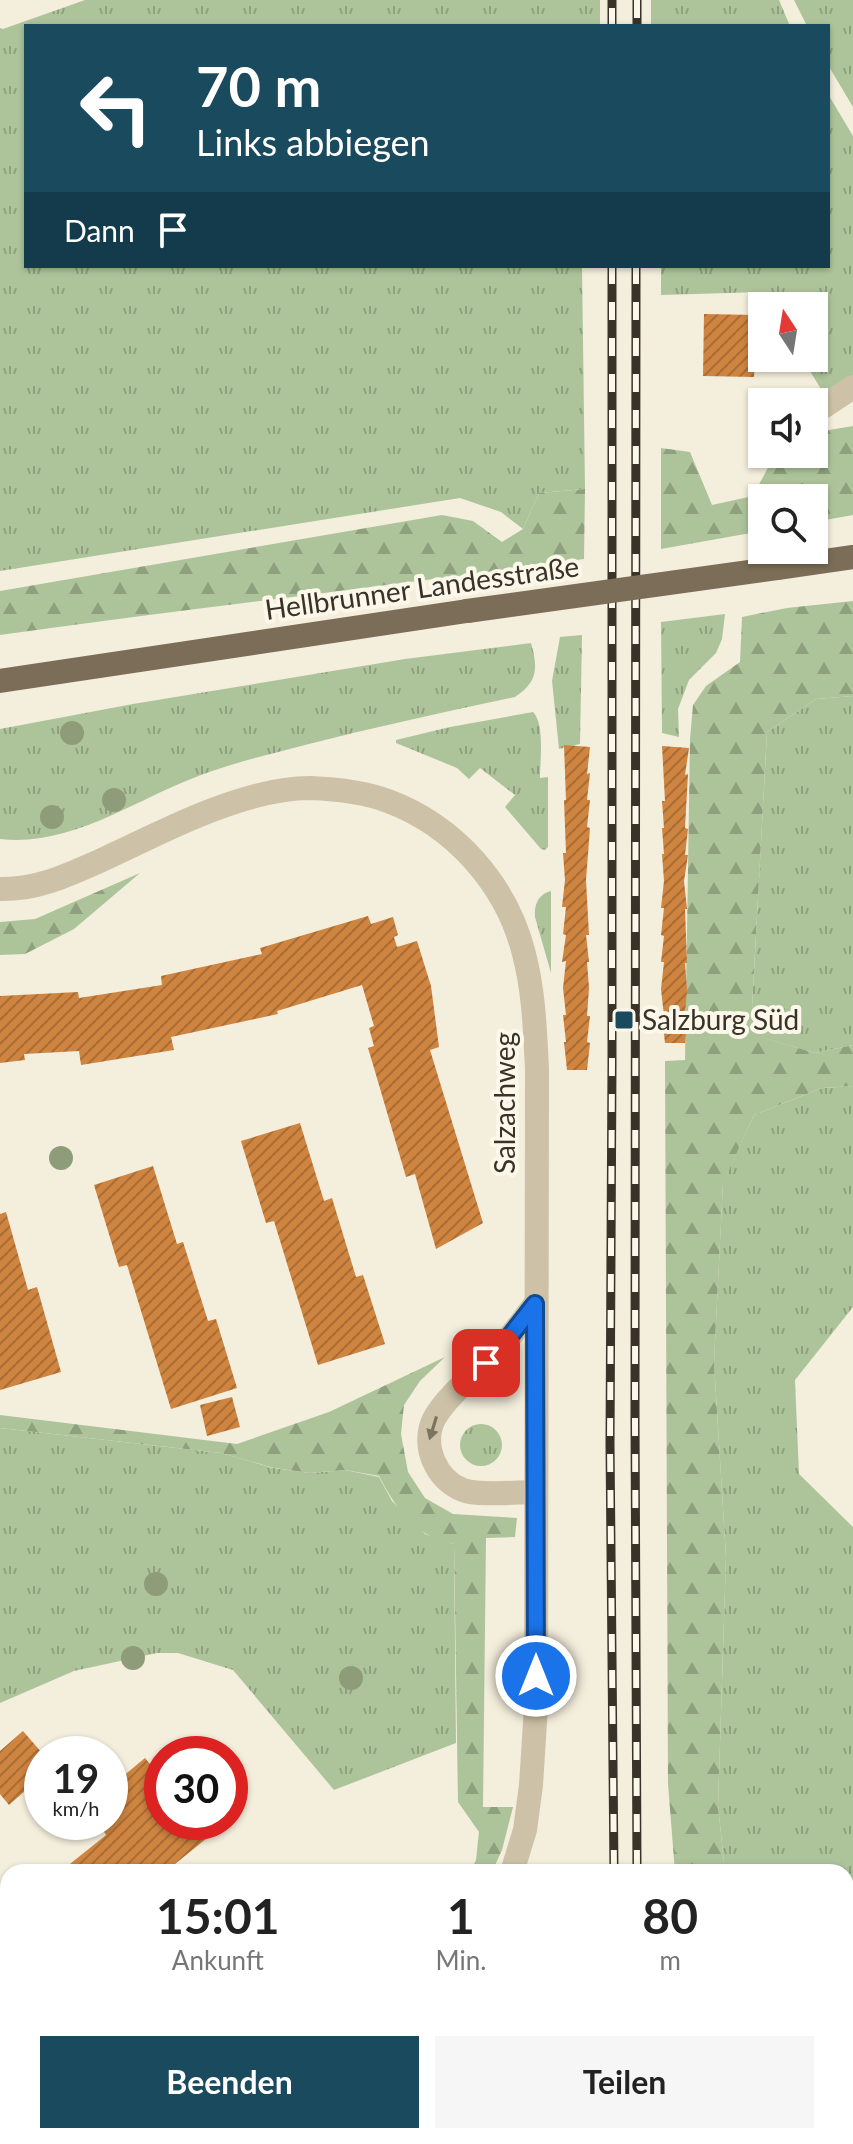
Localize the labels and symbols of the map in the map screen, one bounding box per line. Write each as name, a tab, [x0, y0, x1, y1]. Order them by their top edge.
north arrow	[748, 292, 828, 372]
street label: Hellbrunner Landesstraße	[263, 548, 581, 626]
place label: Salzburg Süd	[642, 1002, 799, 1036]
marker: Salzburg Süd	[613, 1009, 635, 1031]
street label: Salzachweg	[487, 1032, 521, 1174]
pin	[452, 1329, 520, 1397]
one-way arrow	[426, 1416, 439, 1440]
position arrow	[494, 1634, 578, 1718]
speed limit sign: 30	[144, 1736, 248, 1840]

